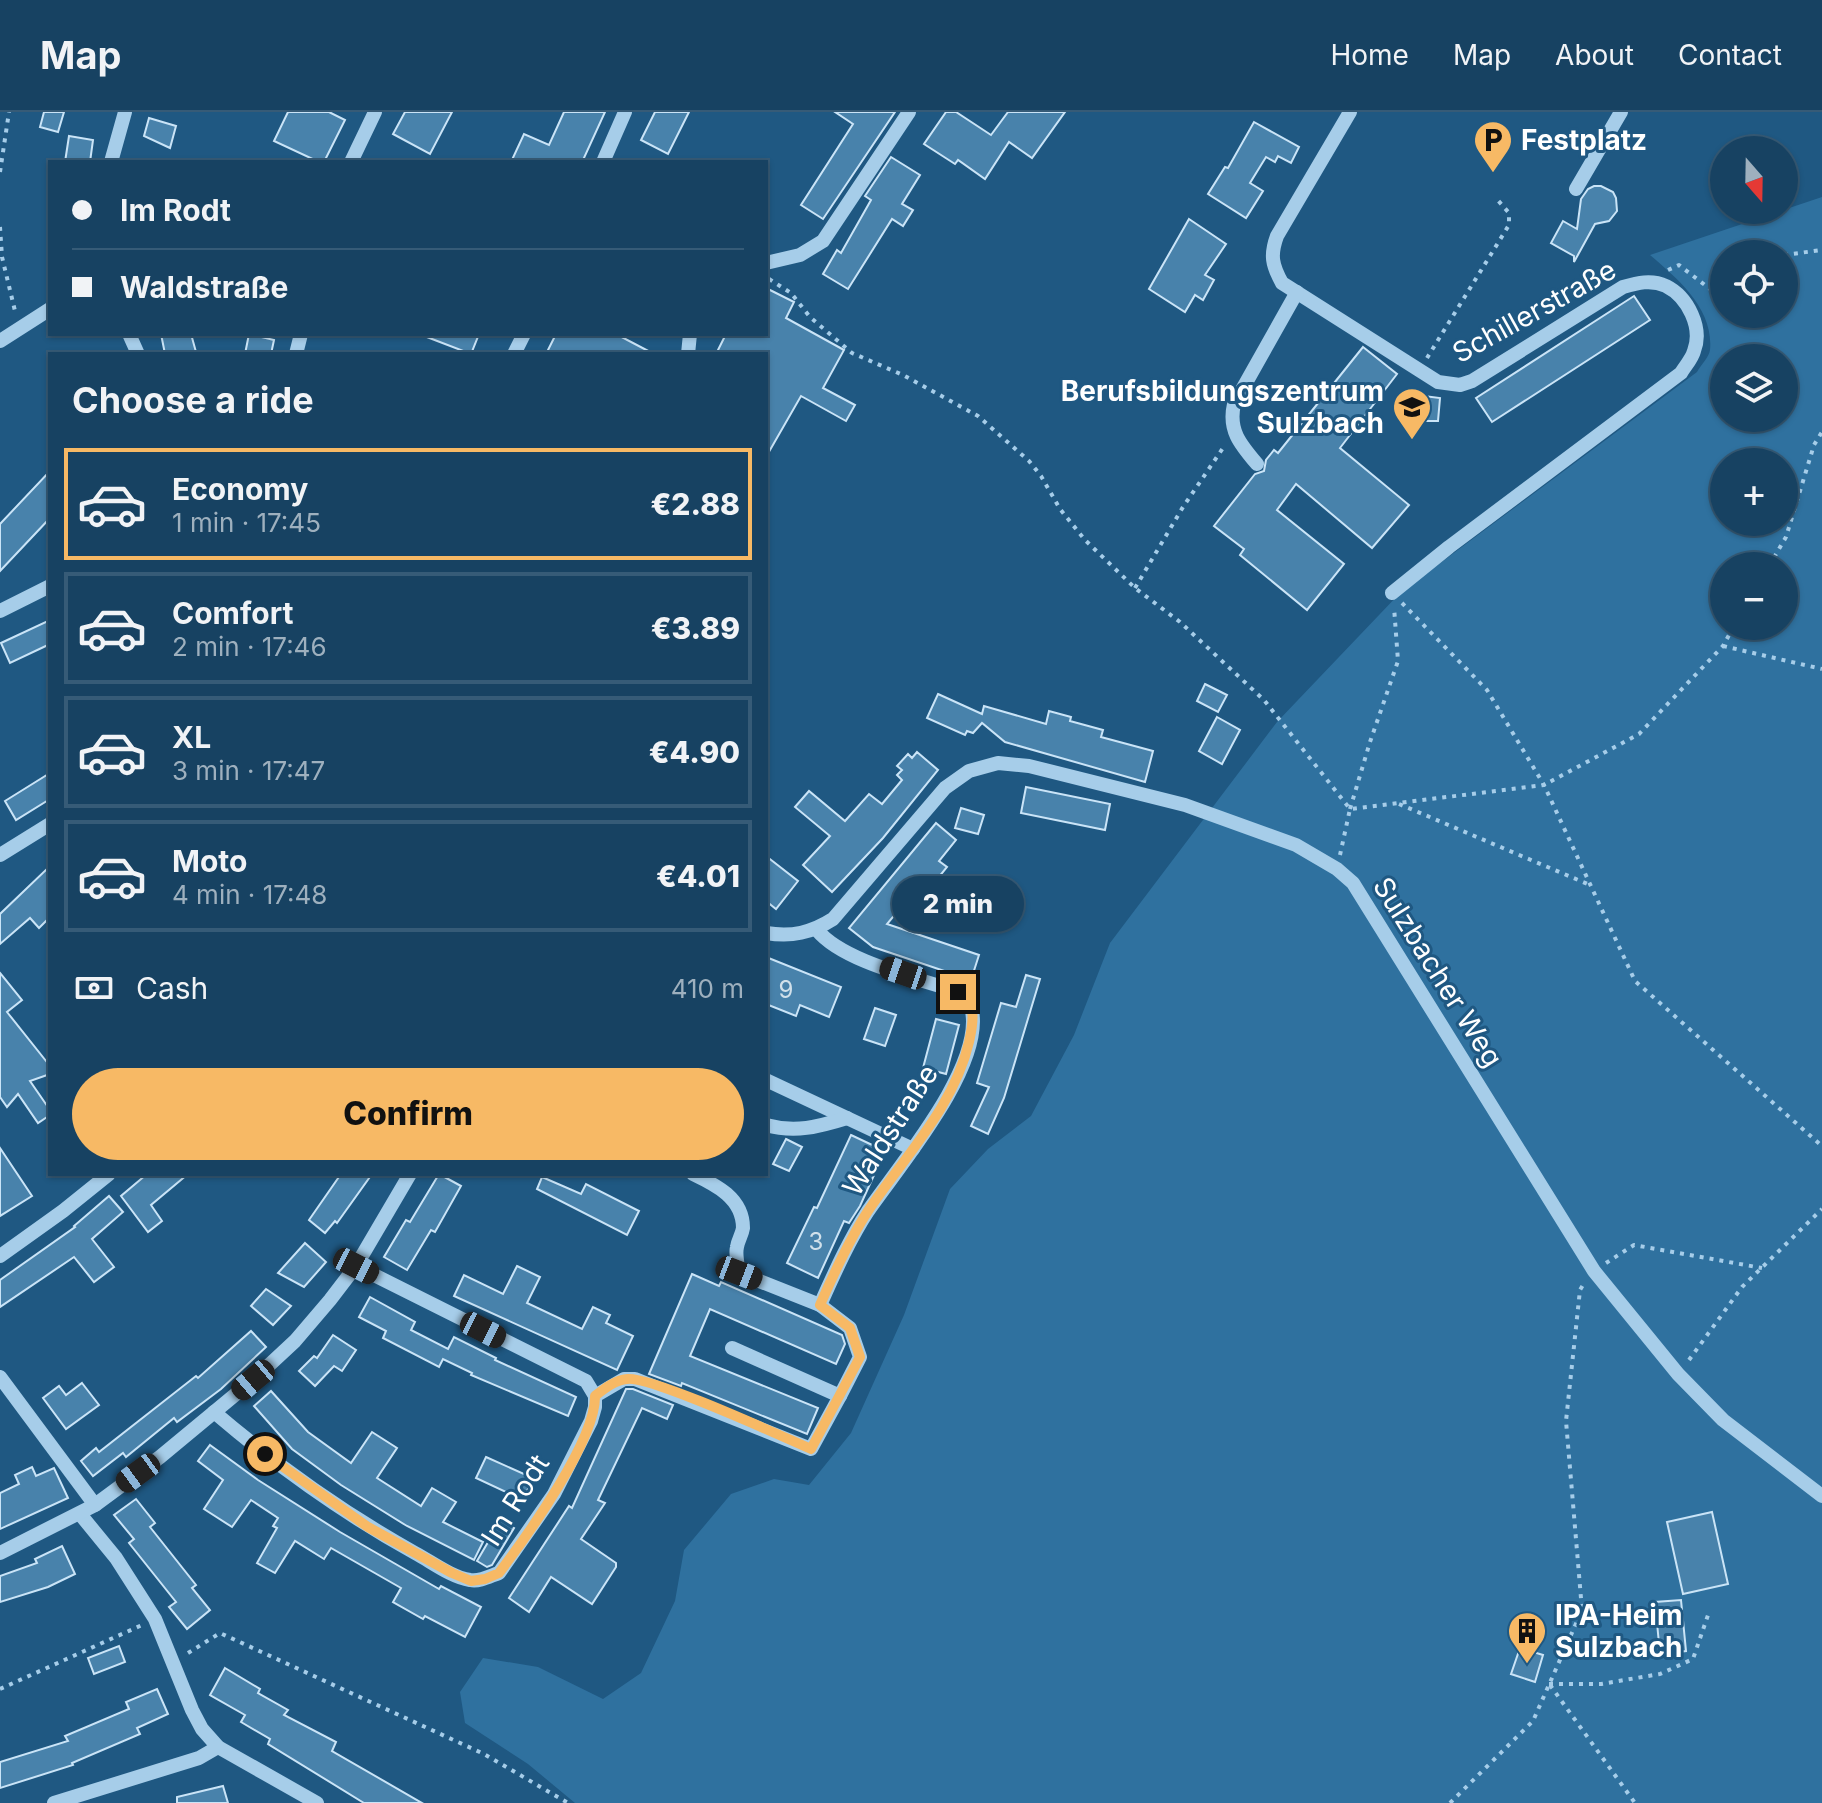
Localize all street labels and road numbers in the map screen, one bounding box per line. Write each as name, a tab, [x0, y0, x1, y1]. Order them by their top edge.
street label: Schillerstraße	[1446, 252, 1622, 370]
street label: Sulzbacher Weg	[1366, 871, 1510, 1073]
street label: Waldstraße	[835, 1058, 945, 1202]
street label: Im Rodt	[474, 1448, 556, 1552]

